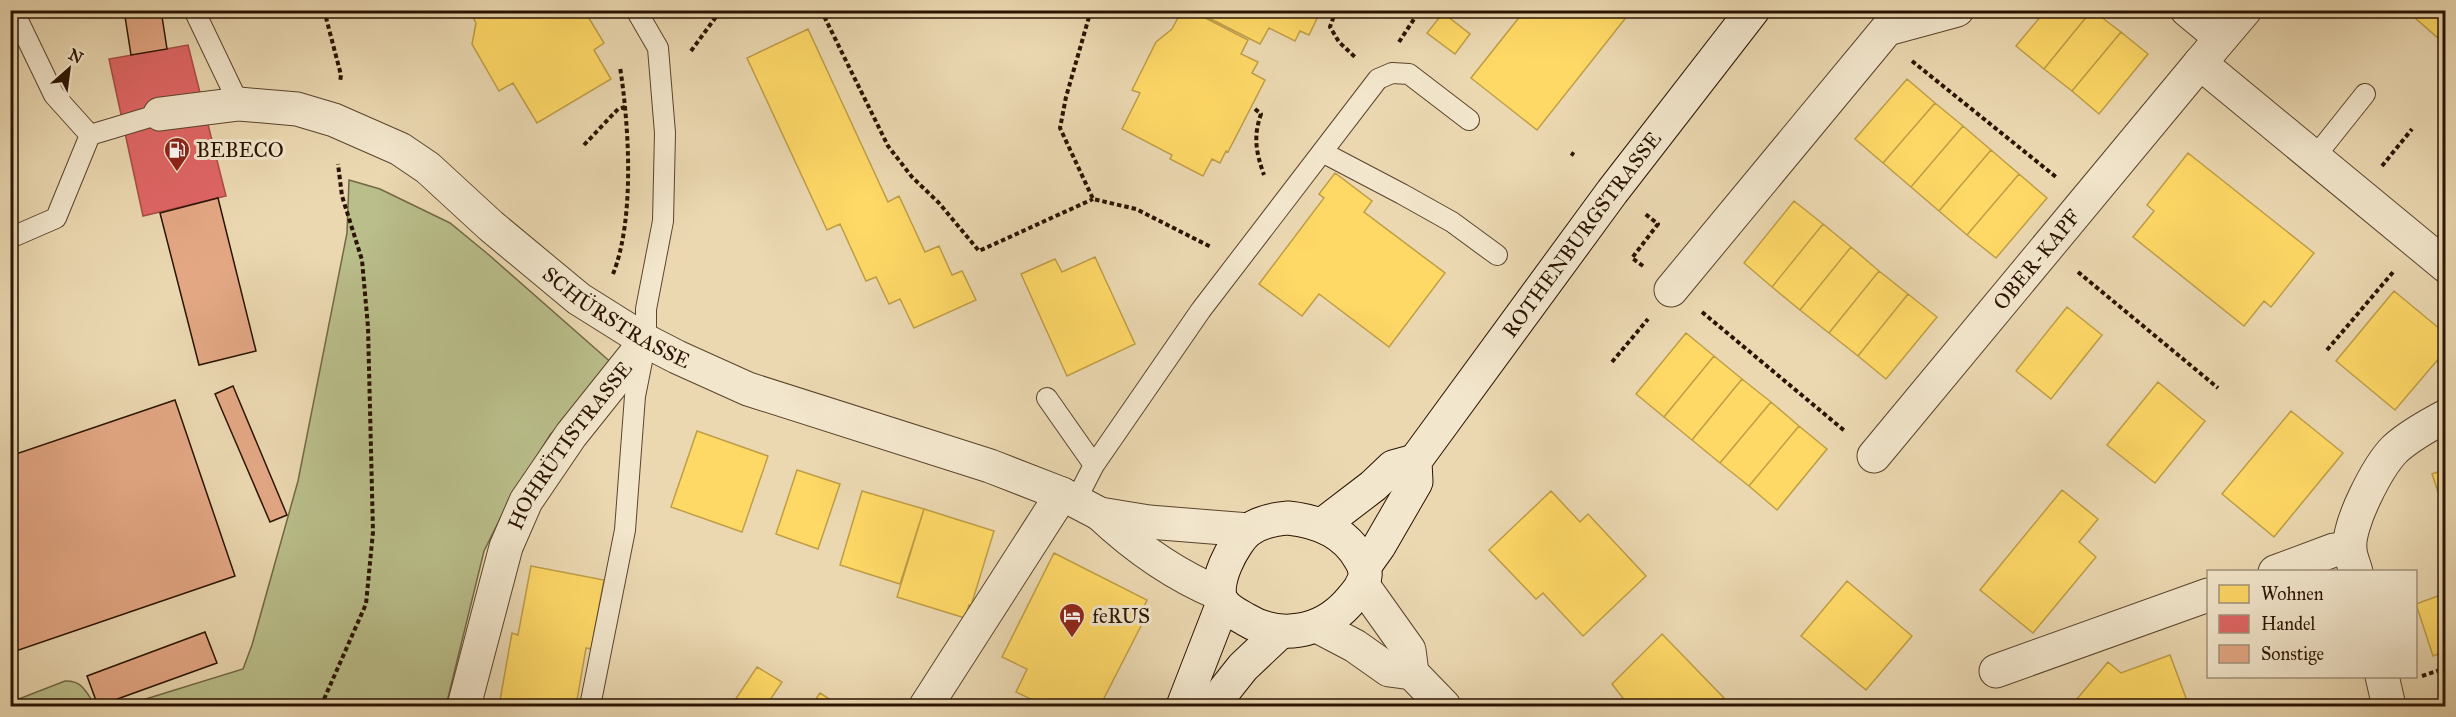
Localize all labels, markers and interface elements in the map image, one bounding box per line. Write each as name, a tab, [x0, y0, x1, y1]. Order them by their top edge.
north arrow	[39, 39, 99, 99]
text: N	[65, 45, 87, 68]
street label: ROTHENBURGSTRASSE	[1497, 126, 1667, 343]
fuel station icon: BEBECO	[162, 135, 192, 173]
place label: BEBECO	[196, 137, 284, 163]
street label: OBER-KAPF	[1988, 204, 2086, 315]
street label: SCHÜRSTRASSE	[537, 261, 694, 374]
street label: HOHRÜTISTRASSE	[502, 356, 638, 534]
legend	[2207, 570, 2417, 678]
text: Wohnen	[2261, 583, 2324, 605]
hotel icon: feRUS	[1057, 601, 1087, 639]
place label: feRUS	[1092, 603, 1150, 629]
text: Handel	[2261, 613, 2315, 635]
text: Sonstige	[2261, 643, 2324, 666]

